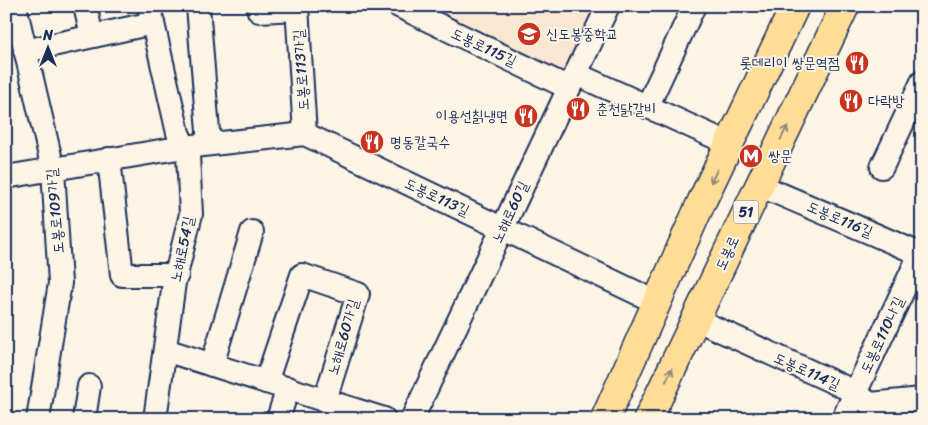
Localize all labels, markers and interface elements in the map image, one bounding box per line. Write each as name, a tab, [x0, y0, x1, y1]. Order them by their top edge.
street label: 도봉로115길	[447, 20, 521, 74]
school or university icon: 신도봉중학교	[516, 21, 542, 47]
place label: 신도봉중학교	[546, 21, 618, 47]
north arrow	[22, 22, 72, 72]
text: N	[42, 23, 53, 48]
street label: 도봉로113가길	[285, 28, 317, 112]
place label: 롯데리이 쌍문역점	[740, 50, 840, 76]
restaurant icon: 롯데리이 쌍문역점	[844, 50, 870, 76]
restaurant icon: 다락방	[838, 88, 864, 114]
place label: 다락방	[868, 88, 905, 114]
restaurant icon: 춘천닭갈비	[565, 96, 591, 122]
place label: 춘천닭갈비	[596, 96, 656, 122]
place label: 이용선칡냉면	[436, 103, 508, 129]
restaurant icon: 이용선칡냉면	[513, 103, 539, 129]
one-way arrow	[780, 126, 789, 141]
restaurant icon: 명동칼국수	[359, 129, 385, 155]
place label: 명동칼국수	[390, 129, 450, 155]
metro station icon: 쌍문	[738, 143, 764, 169]
place label: 쌍문	[768, 143, 792, 169]
street label: 도봉로109가길	[38, 167, 72, 255]
one-way arrow	[708, 169, 718, 184]
street label: 도봉로113길	[400, 171, 474, 223]
street label: 노해로60길	[484, 176, 536, 248]
street label: 도봉로116길	[803, 193, 877, 245]
road number: 51	[734, 200, 758, 223]
street label: 노해로54길	[162, 214, 202, 284]
street label: 도봉로	[708, 231, 746, 275]
street label: 도봉로110나길	[853, 292, 911, 378]
street label: 노해로60가길	[320, 296, 366, 378]
street label: 도봉로114길	[769, 345, 845, 397]
one-way arrow	[664, 368, 674, 383]

